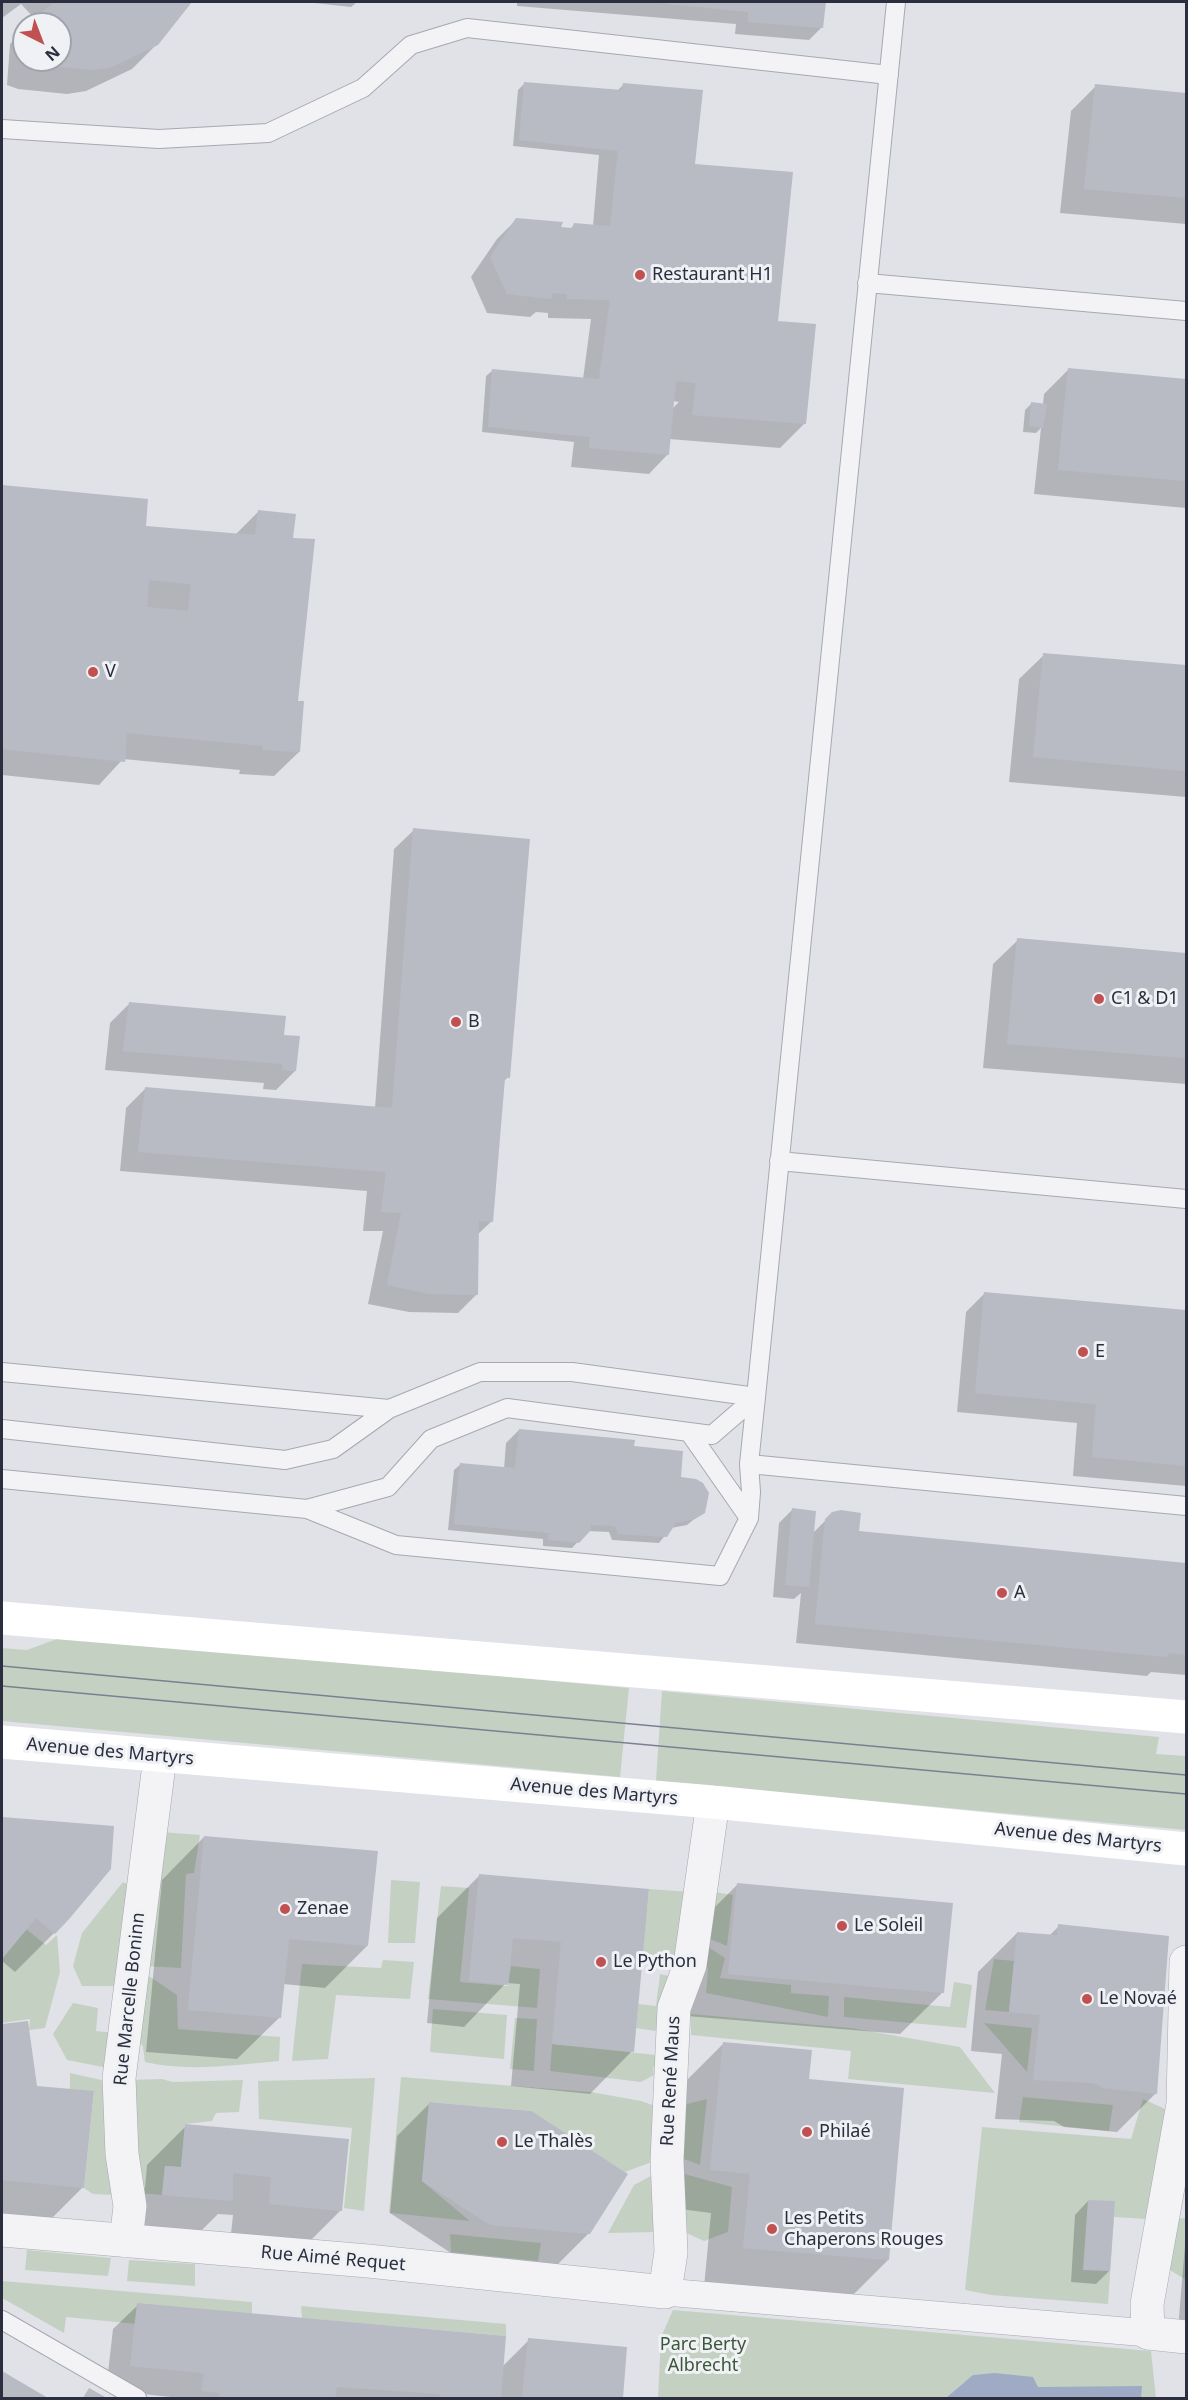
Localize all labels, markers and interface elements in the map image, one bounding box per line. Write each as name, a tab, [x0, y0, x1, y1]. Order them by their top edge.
north arrow	[12, 12, 72, 72]
text: N	[41, 41, 65, 66]
place label: Restaurant H1	[652, 264, 773, 286]
marker: Restaurant H1	[633, 268, 647, 282]
place label: V	[105, 661, 116, 683]
marker: V	[86, 665, 100, 679]
place label: C1 & D1	[1111, 988, 1179, 1010]
marker: C1 & D1	[1092, 992, 1106, 1006]
place label: B	[468, 1011, 480, 1033]
marker: B	[449, 1015, 463, 1029]
place label: E	[1095, 1341, 1105, 1363]
marker: E	[1076, 1345, 1090, 1359]
place label: A	[1014, 1582, 1026, 1604]
marker: A	[995, 1586, 1009, 1600]
street label: Avenue des Martyrs	[25, 1734, 195, 1770]
street label: Avenue des Martyrs	[509, 1774, 679, 1810]
street label: Avenue des Martyrs	[993, 1818, 1163, 1858]
place label: Zenae	[297, 1898, 349, 1920]
marker: Zenae	[278, 1902, 292, 1916]
street label: Rue Marcelle Boninn	[110, 1911, 150, 2087]
place label: Le Soleil	[854, 1915, 923, 1937]
marker: Le Soleil	[835, 1919, 849, 1933]
place label: Le Python	[613, 1951, 697, 1973]
marker: Le Python	[594, 1955, 608, 1969]
place label: Le Novaé	[1099, 1988, 1177, 2010]
marker: Le Novaé	[1080, 1992, 1094, 2006]
street label: Rue René Maus	[657, 2015, 685, 2147]
place label: Philaé	[819, 2121, 871, 2143]
marker: Philaé	[800, 2125, 814, 2139]
place label: Le Thalès	[514, 2131, 593, 2153]
marker: Le Thalès	[495, 2135, 509, 2149]
place label: Les Petits Chaperons Rouges	[784, 2208, 943, 2250]
marker: Les Petits Chaperons Rouges	[765, 2222, 779, 2236]
street label: Rue Aimé Requet	[260, 2242, 406, 2276]
park label: Parc Berty Albrecht	[660, 2334, 746, 2376]

